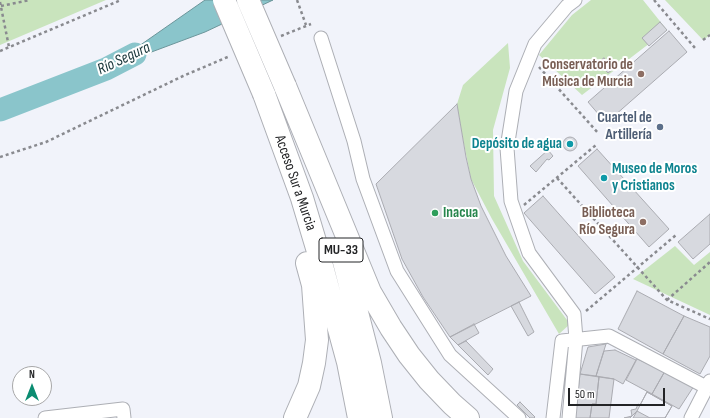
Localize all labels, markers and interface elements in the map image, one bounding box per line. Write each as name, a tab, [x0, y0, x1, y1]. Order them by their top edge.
water label: Río Segura	[95, 38, 153, 80]
place label: Conservatorio de Música de Murcia	[542, 56, 633, 91]
marker: Conservatorio de Música de Murcia	[636, 69, 646, 79]
place label: Cuartel de Artillería	[597, 109, 652, 144]
marker: Cuartel de Artillería	[655, 122, 665, 132]
street label: Acceso Sur a Murcia	[270, 133, 320, 233]
place label: Depósito de agua	[472, 135, 562, 153]
marker: Depósito de agua	[565, 139, 575, 149]
place label: Museo de Moros y Cristianos	[612, 160, 697, 195]
marker: Museo de Moros y Cristianos	[599, 173, 609, 183]
place label: Inacua	[443, 204, 478, 222]
place label: Biblioteca Río Segura	[579, 204, 635, 239]
marker: Inacua	[430, 208, 440, 218]
marker: Biblioteca Río Segura	[638, 217, 648, 227]
road number: MU-33	[319, 238, 363, 262]
north arrow	[12, 366, 52, 406]
text: N	[29, 368, 35, 381]
scale bar	[570, 380, 667, 406]
text: 50 m	[575, 387, 595, 402]

